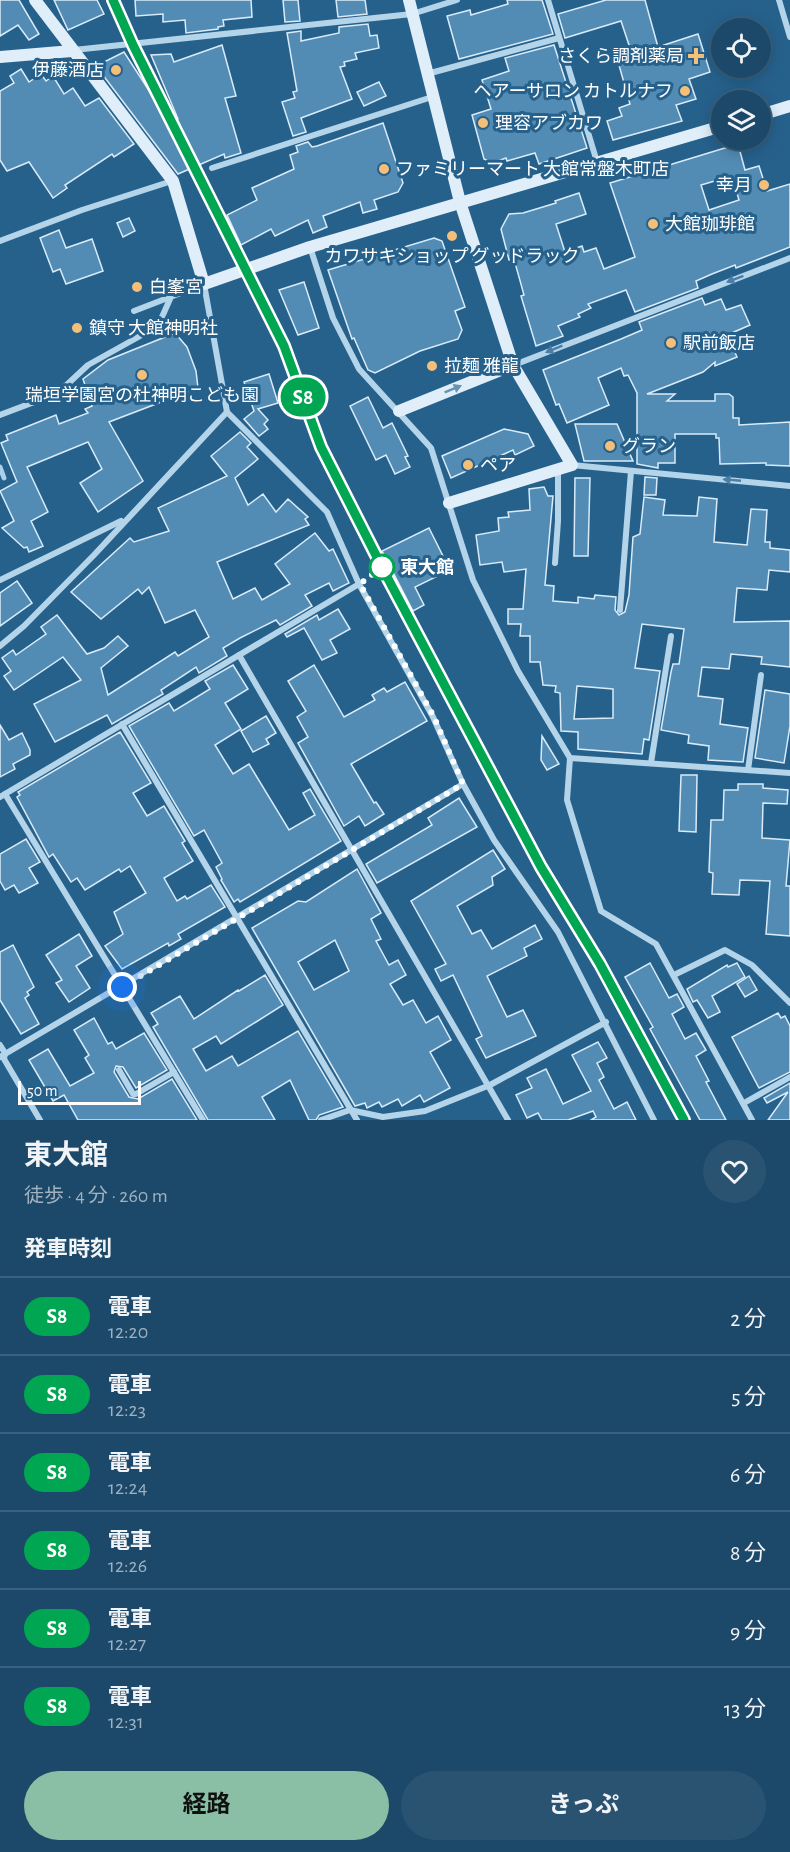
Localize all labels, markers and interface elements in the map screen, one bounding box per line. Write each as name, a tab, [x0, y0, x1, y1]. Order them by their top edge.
map controls	[711, 18, 771, 150]
button: locate	[711, 18, 771, 78]
place label: さくら調剤薬局	[558, 47, 684, 66]
marker: さくら調剤薬局	[689, 49, 703, 63]
place label: 伊藤酒店	[32, 60, 104, 80]
marker: 伊藤酒店	[109, 63, 123, 77]
place label: ヘアーサロン カトルナフ	[473, 83, 673, 101]
marker: ヘアーサロン カトルナフ	[678, 84, 692, 98]
button: layers	[711, 90, 771, 150]
place label: 理容アブカワ	[495, 113, 603, 133]
marker: 理容アブカワ	[476, 116, 490, 130]
place label: ファミリーマート 大館常盤木町店	[396, 160, 669, 179]
marker: ファミリーマート 大館常盤木町店	[377, 162, 391, 176]
place label: 幸月	[716, 176, 752, 195]
marker: 幸月	[757, 178, 771, 192]
place label: 大館珈琲館	[665, 215, 755, 234]
marker: 大館珈琲館	[646, 217, 660, 231]
marker: カワサキショップ グッドラック	[445, 229, 459, 243]
place label: カワサキショップ グッドラック	[325, 246, 579, 266]
one-way arrow	[726, 274, 744, 284]
place label: 白峯宮	[149, 277, 203, 297]
marker: 白峯宮	[130, 280, 144, 294]
place label: 鎮守 大館神明社	[89, 319, 218, 338]
marker: 鎮守 大館神明社	[70, 321, 84, 335]
place label: 駅前飯店	[683, 333, 755, 353]
marker: 駅前飯店	[664, 336, 678, 350]
one-way arrow	[544, 345, 562, 355]
place label: 拉麺 雅龍	[444, 356, 519, 376]
marker: 拉麺 雅龍	[425, 359, 439, 373]
marker: 瑞垣学園宮の杜神明こども園	[135, 368, 149, 382]
line badge: S8	[276, 378, 330, 416]
one-way arrow	[445, 384, 463, 394]
place label: 瑞垣学園宮の杜神明こども園	[25, 385, 259, 405]
text: S8	[293, 387, 313, 408]
place label: グラン	[622, 436, 676, 456]
marker: グラン	[603, 439, 617, 453]
place label: ペア	[480, 457, 516, 475]
marker: ペア	[461, 458, 475, 472]
one-way arrow	[722, 475, 741, 485]
marker: 東大館	[369, 554, 395, 580]
place label: 東大館	[400, 558, 454, 577]
your location	[107, 972, 137, 1002]
scale bar	[18, 1078, 141, 1106]
text: 50 m	[27, 1083, 58, 1099]
button: heart	[703, 1140, 766, 1203]
text: 東大館	[24, 1142, 108, 1170]
text: 徒歩 · 4 分 · 260 m	[24, 1186, 168, 1206]
text: 発車時刻	[24, 1238, 112, 1260]
text: 電車	[108, 1296, 152, 1318]
text: S8	[47, 1306, 67, 1327]
text: 2 分	[730, 1308, 766, 1330]
text: 12:20	[108, 1322, 148, 1342]
text: 電車	[108, 1374, 152, 1396]
text: S8	[47, 1384, 67, 1405]
text: 5 分	[731, 1386, 766, 1408]
text: 12:23	[108, 1400, 146, 1420]
text: 電車	[108, 1452, 152, 1474]
text: S8	[47, 1462, 67, 1483]
text: 6 分	[730, 1464, 766, 1486]
text: 12:24	[108, 1478, 147, 1498]
text: 電車	[108, 1530, 152, 1552]
text: S8	[47, 1540, 67, 1561]
text: 8 分	[730, 1542, 766, 1564]
text: 12:26	[108, 1556, 147, 1576]
text: 電車	[108, 1608, 152, 1630]
text: S8	[47, 1618, 67, 1639]
text: 9 分	[730, 1620, 766, 1642]
text: 12:27	[108, 1634, 146, 1654]
text: 電車	[108, 1686, 152, 1708]
text: S8	[47, 1696, 67, 1717]
text: 13 分	[724, 1698, 766, 1720]
text: 12:31	[108, 1712, 144, 1732]
button: 経路	[24, 1771, 389, 1840]
button: きっぷ	[401, 1771, 766, 1840]

